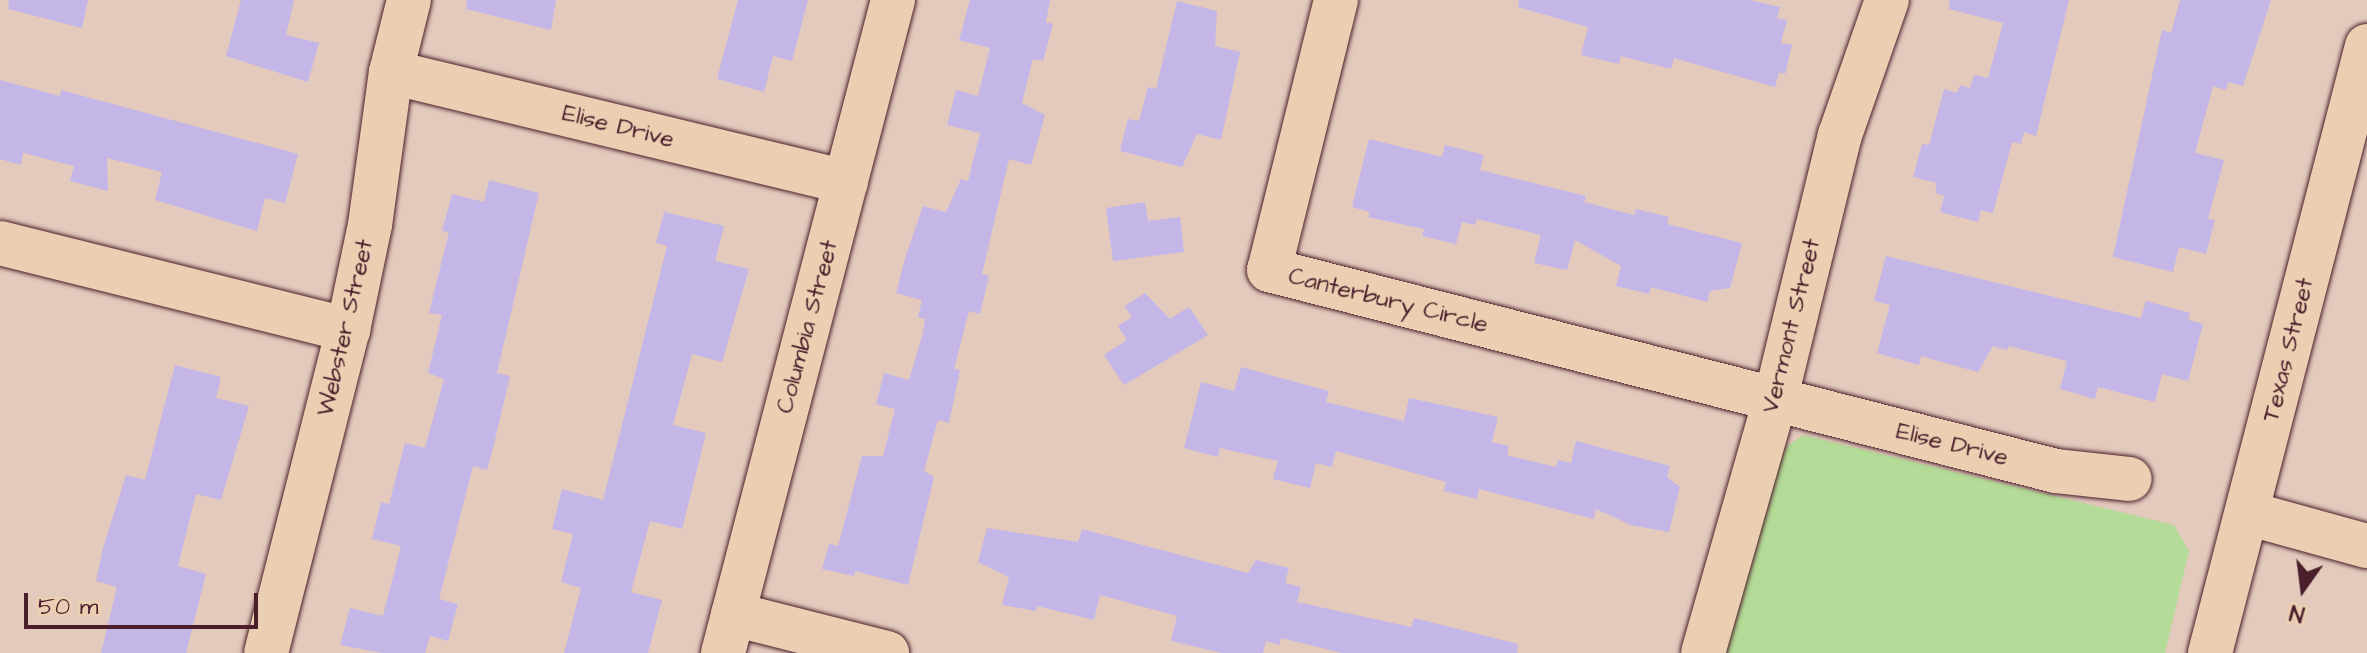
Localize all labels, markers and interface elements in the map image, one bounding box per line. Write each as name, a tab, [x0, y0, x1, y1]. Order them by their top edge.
street label: Elise Drive	[559, 99, 677, 155]
street label: Vermont Street	[1756, 236, 1828, 416]
street label: Webster Street	[312, 237, 380, 419]
street label: Columbia Street	[771, 237, 845, 417]
street label: Canterbury Circle	[1285, 262, 1491, 340]
street label: Texas Street	[2257, 275, 2321, 425]
street label: Elise Drive	[1893, 417, 2011, 473]
north arrow	[2263, 549, 2343, 629]
scale bar	[28, 577, 262, 627]
text: 50 m	[38, 590, 98, 624]
text: N	[2287, 596, 2308, 629]

